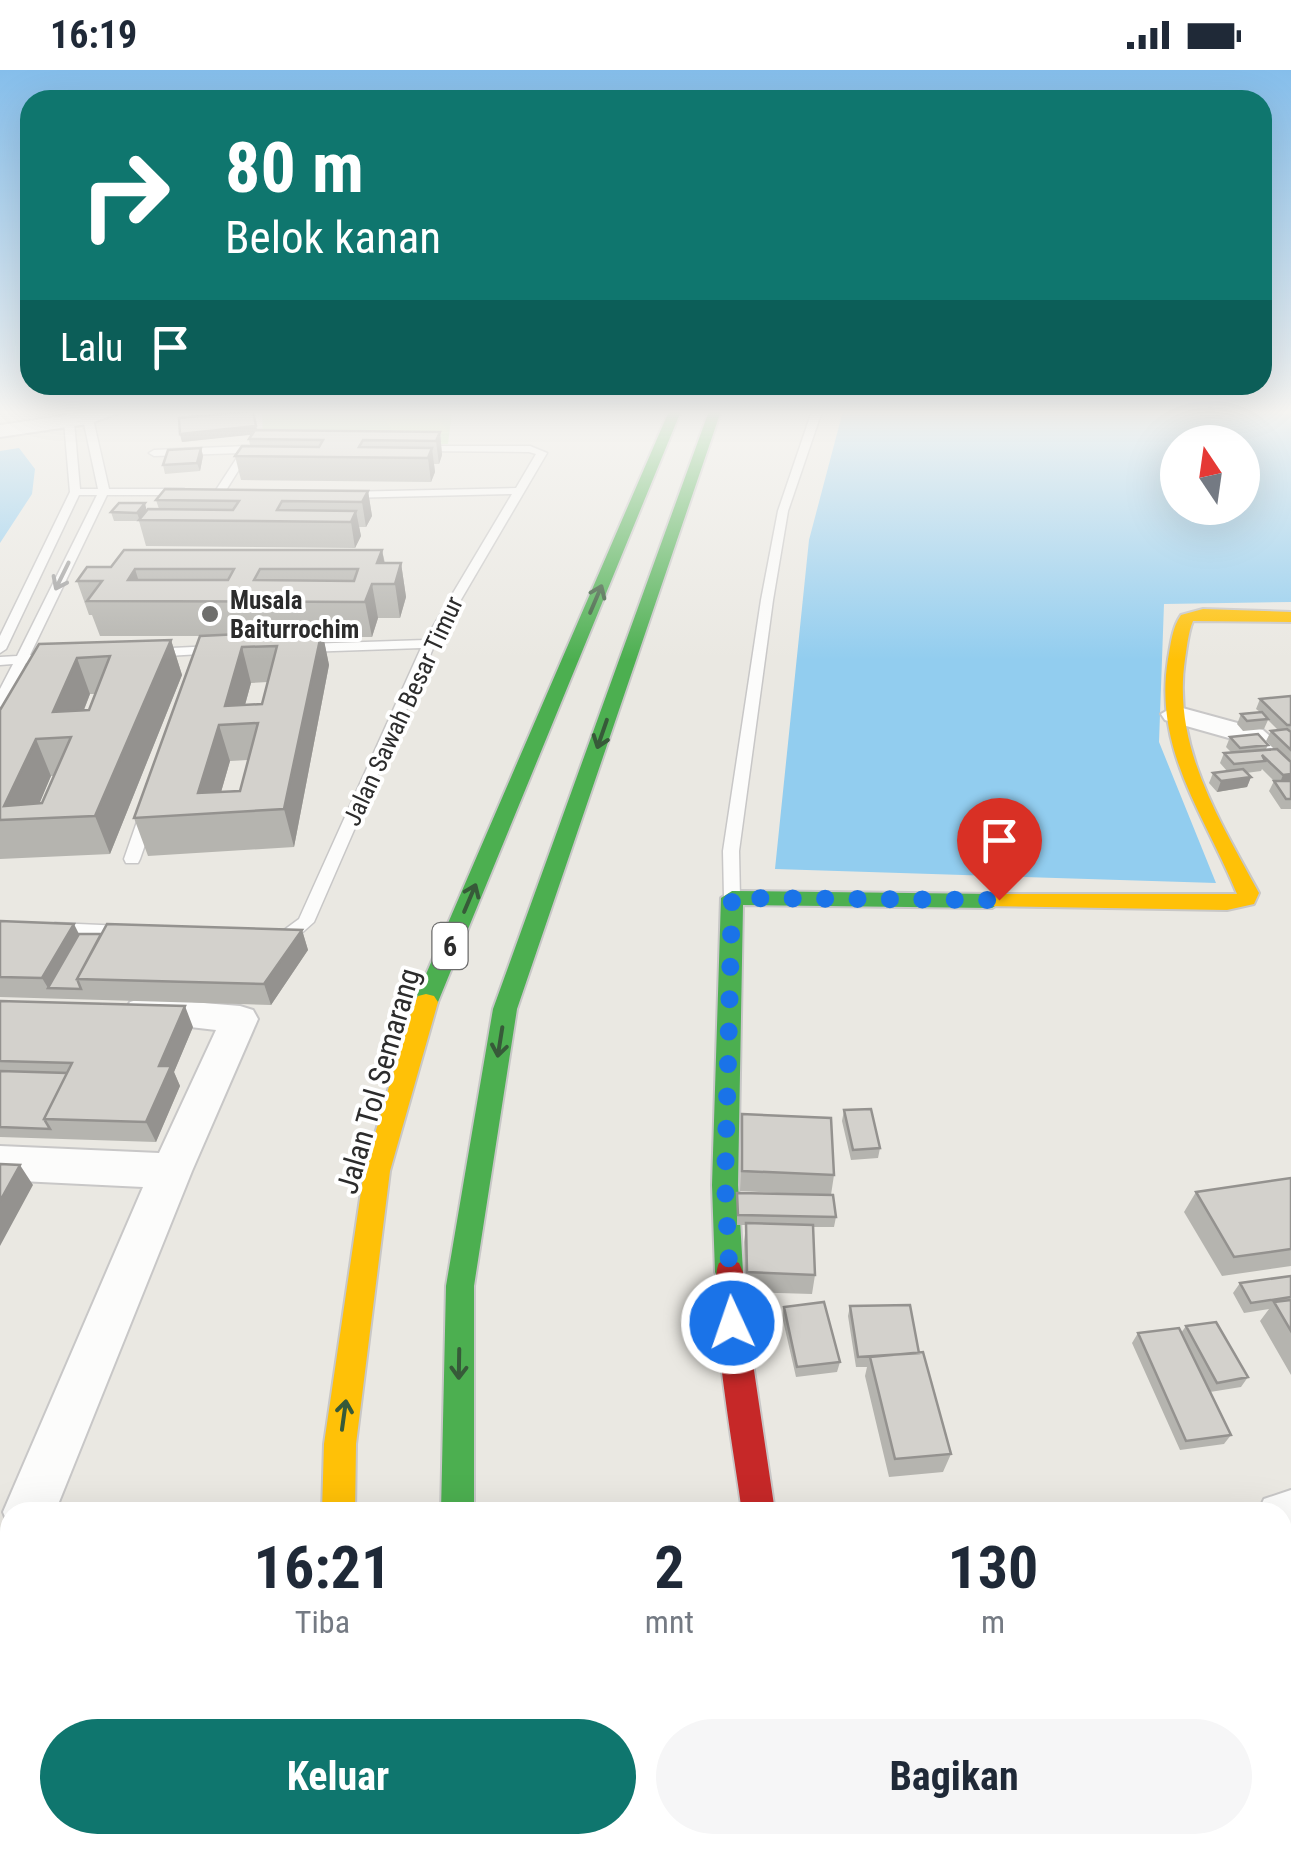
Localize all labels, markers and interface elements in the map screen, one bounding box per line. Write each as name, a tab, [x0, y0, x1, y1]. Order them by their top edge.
text: 16:19	[50, 13, 137, 57]
text: 80 m	[225, 127, 364, 209]
icon: right	[60, 130, 190, 260]
text: Belok kanan	[225, 211, 441, 264]
icon: arrive	[143, 320, 198, 375]
text: Lalu	[60, 326, 123, 370]
north arrow	[1160, 425, 1260, 525]
map controls	[1160, 425, 1260, 525]
one-way arrow	[52, 560, 71, 590]
one-way arrow	[588, 584, 606, 615]
place label: Musala Baiturrochim	[230, 586, 359, 644]
street label: Jalan Sawah Besar Timur	[337, 591, 469, 830]
marker: Musala Baiturrochim	[199, 603, 221, 625]
one-way arrow	[592, 717, 610, 748]
pin	[957, 798, 1042, 901]
icon: arrive	[972, 813, 1027, 868]
one-way arrow	[462, 883, 480, 914]
road number: 6	[432, 923, 468, 969]
street label: Jalan Tol Semarang	[329, 964, 427, 1198]
one-way arrow	[490, 1025, 509, 1058]
position arrow	[680, 1271, 784, 1375]
one-way arrow	[450, 1346, 468, 1379]
one-way arrow	[335, 1400, 354, 1432]
text: 16:21	[254, 1532, 391, 1603]
text: 2	[654, 1532, 685, 1603]
text: 130	[947, 1532, 1038, 1603]
text: Tiba	[295, 1603, 350, 1641]
text: mnt	[645, 1603, 694, 1641]
text: m	[981, 1603, 1005, 1641]
button: Keluar	[40, 1719, 636, 1834]
button: Bagikan	[656, 1719, 1252, 1834]

